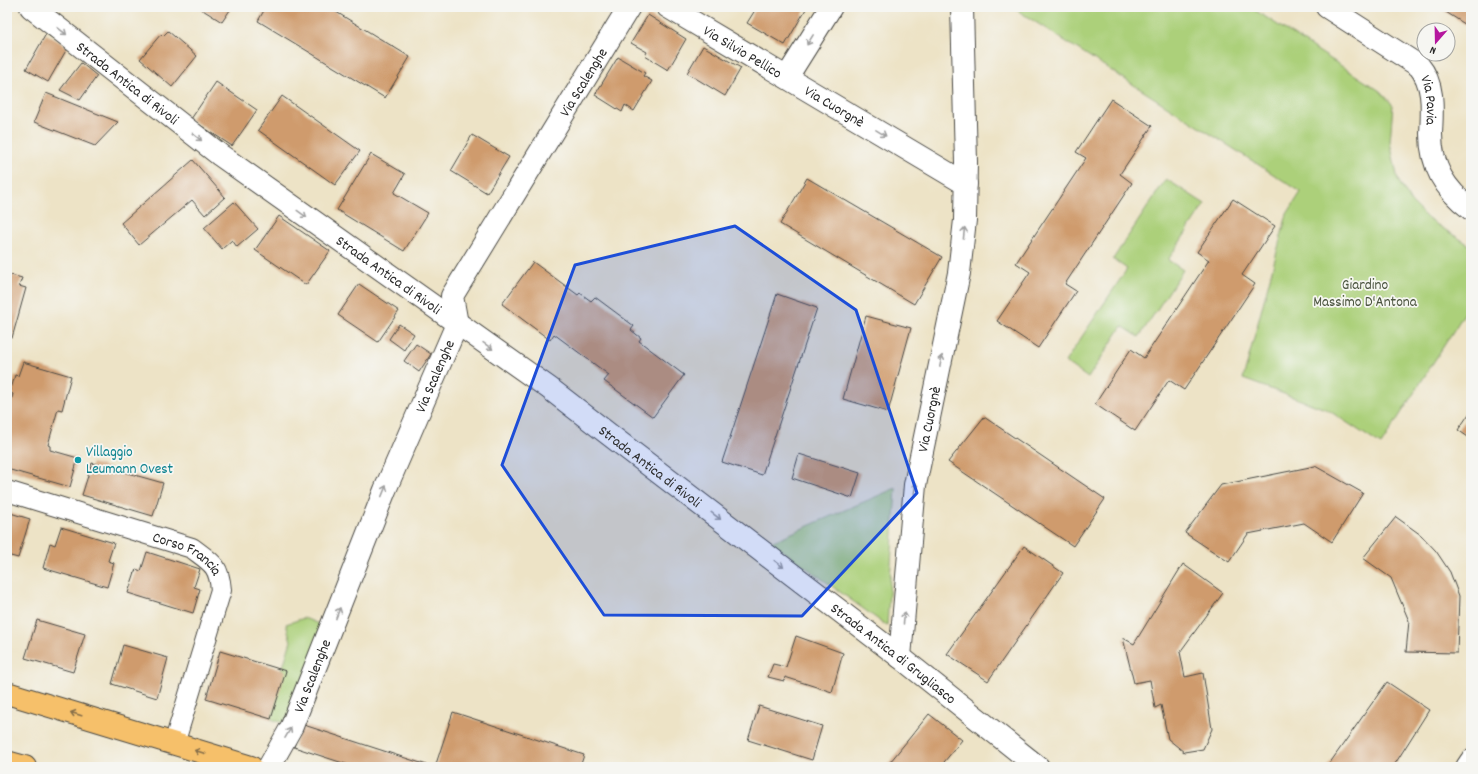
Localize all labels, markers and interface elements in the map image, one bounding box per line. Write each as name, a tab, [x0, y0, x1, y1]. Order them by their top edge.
street label: Via Silvio Pellico	[698, 21, 786, 85]
north arrow	[1416, 22, 1456, 62]
one-way arrow	[56, 27, 67, 35]
one-way arrow	[806, 34, 814, 46]
street label: Strada Antica di Rivoli	[71, 37, 183, 132]
text: N	[1427, 41, 1439, 58]
street label: Via Scalenghe	[555, 44, 615, 122]
street label: Via Pavia	[1413, 72, 1441, 126]
street label: Via Cuorgnè	[800, 81, 868, 134]
one-way arrow	[875, 130, 887, 138]
one-way arrow	[192, 133, 203, 141]
one-way arrow	[296, 210, 307, 218]
one-way arrow	[960, 227, 967, 240]
street label: Strada Antica di Rivoli	[330, 231, 445, 321]
park label: Giardino Massimo D'Antona	[1313, 275, 1418, 314]
street label: Via Scalenghe	[411, 337, 462, 417]
one-way arrow	[483, 342, 494, 350]
one-way arrow	[937, 355, 945, 368]
street label: Via Cuorgnè	[913, 385, 948, 454]
street label: Strada Antica di Rivoli	[593, 421, 706, 514]
place label: Villaggio Leumann Ovest	[86, 442, 174, 481]
marker: Villaggio Leumann Ovest	[73, 455, 83, 465]
one-way arrow	[911, 482, 918, 495]
one-way arrow	[381, 486, 389, 498]
one-way arrow	[711, 512, 722, 520]
street label: Corso Francia	[149, 527, 227, 580]
one-way arrow	[774, 560, 785, 568]
street label: Strada Antica di Grugliasco	[825, 599, 960, 711]
one-way arrow	[334, 607, 342, 619]
one-way arrow	[900, 612, 907, 625]
street label: Via Scalenghe	[289, 636, 338, 717]
one-way arrow	[70, 710, 83, 717]
one-way arrow	[285, 727, 293, 739]
one-way arrow	[194, 748, 207, 755]

